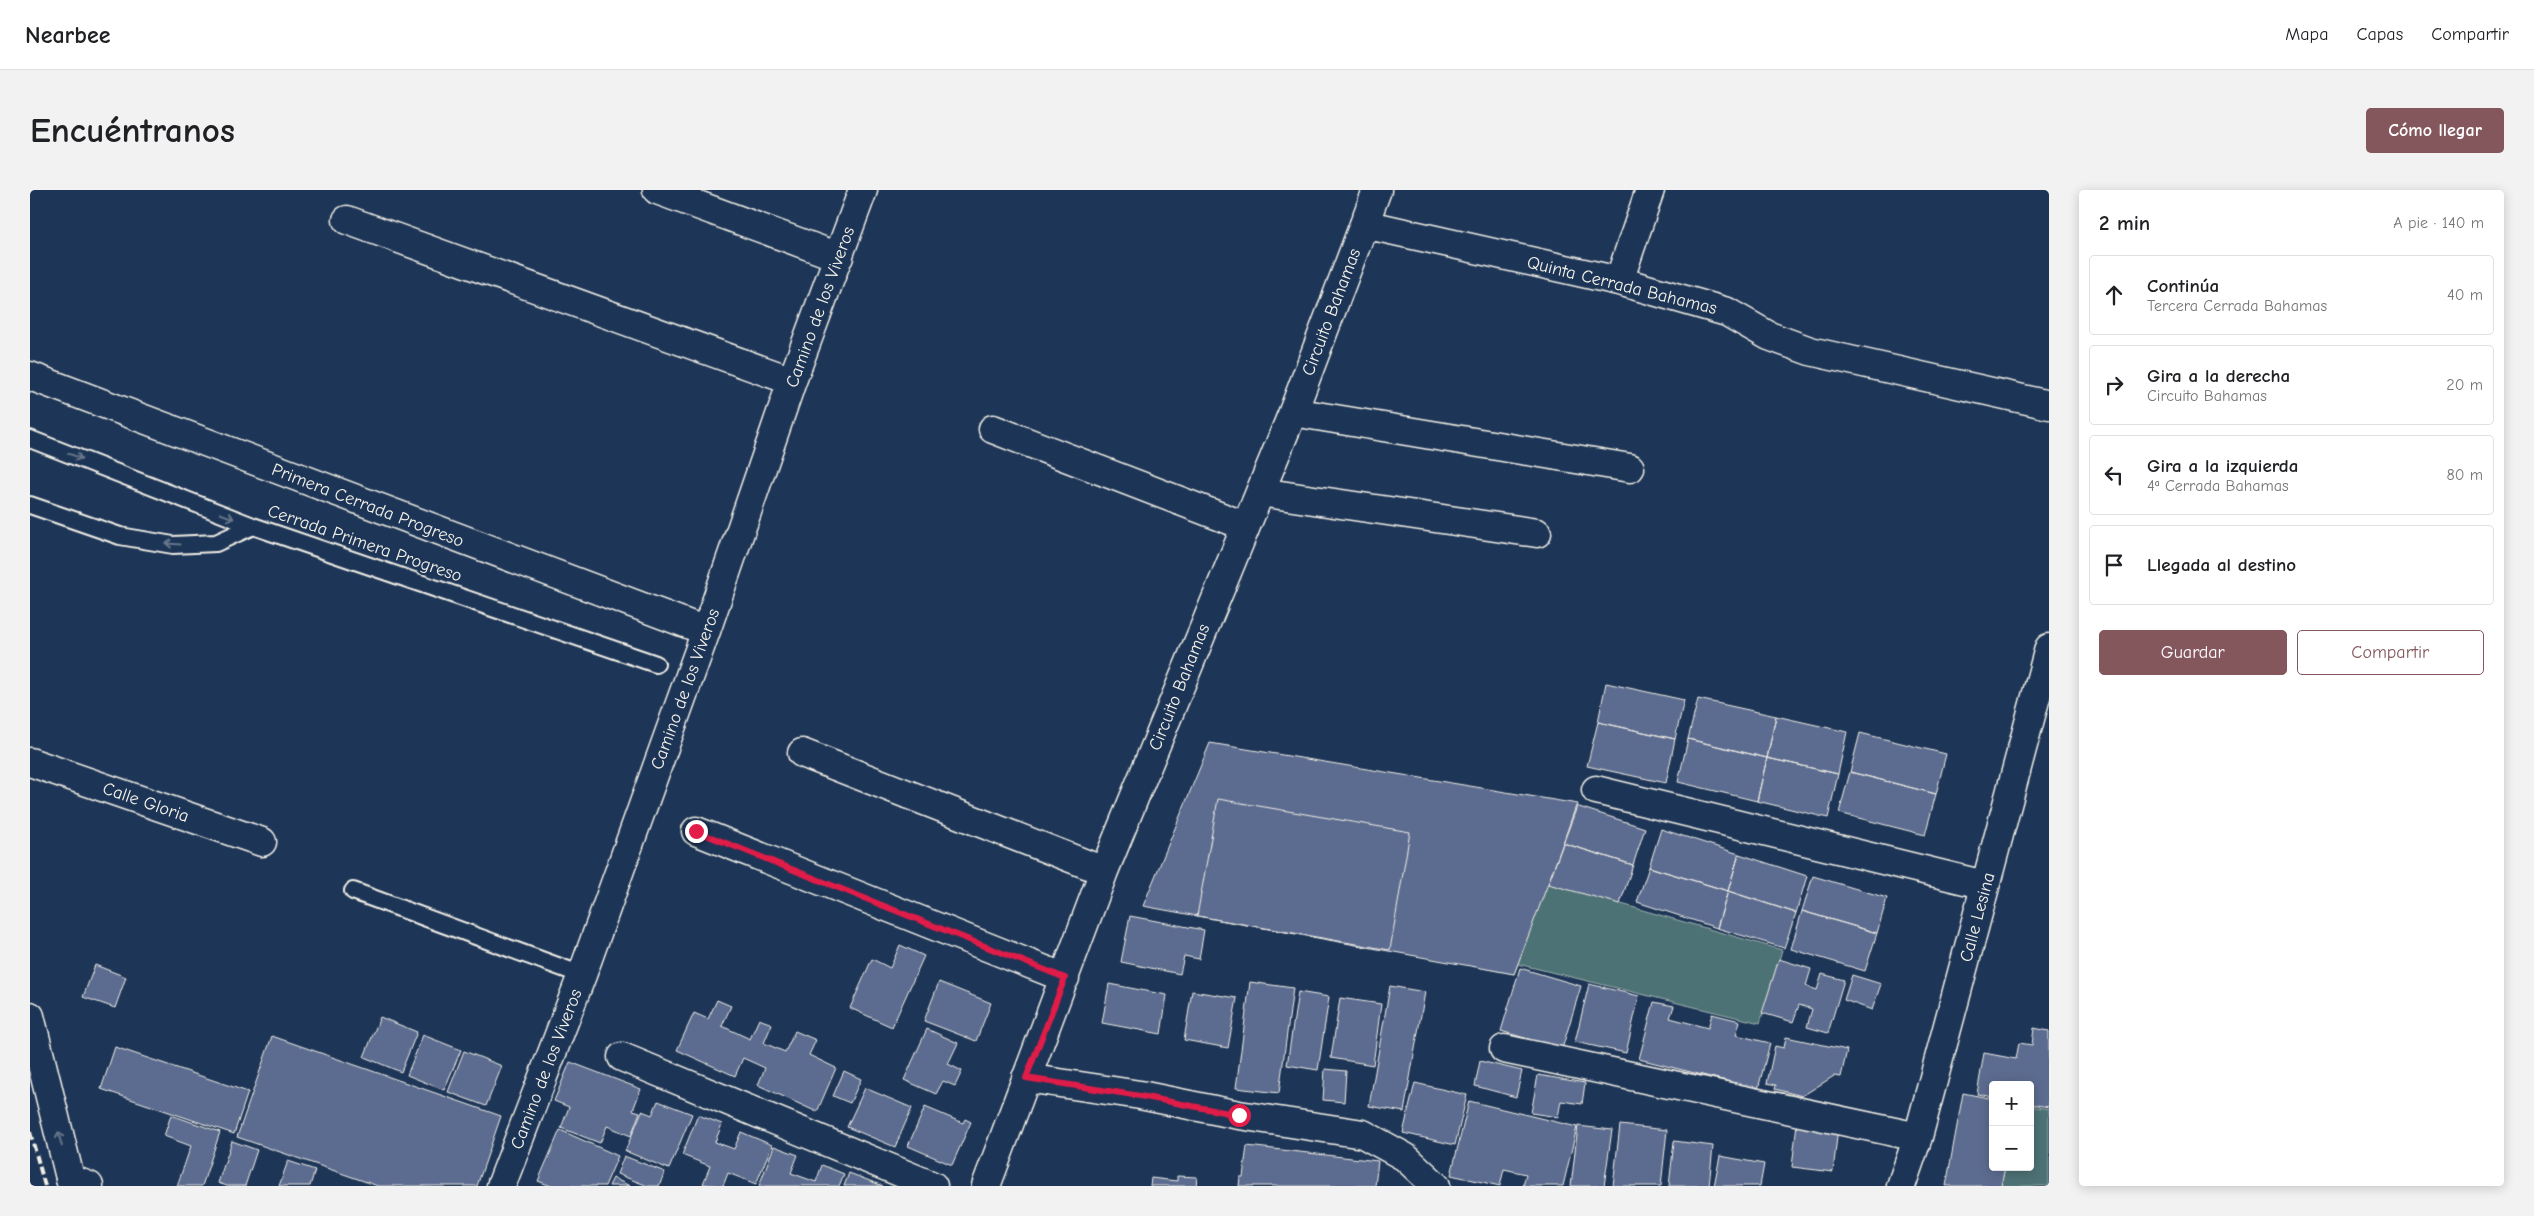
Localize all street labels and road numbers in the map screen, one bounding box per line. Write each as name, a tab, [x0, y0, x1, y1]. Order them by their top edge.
street label: Camino de los Viveros	[782, 224, 859, 391]
street label: Circuito Bahamas	[1297, 245, 1365, 379]
street label: Quinta Cerrada Bahamas	[1525, 252, 1719, 319]
street label: Primera Cerrada Progreso	[269, 459, 467, 552]
street label: Cerrada Primera Progreso	[265, 500, 465, 587]
street label: Camino de los Viveros	[647, 606, 724, 773]
street label: Circuito Bahamas	[1144, 621, 1214, 754]
street label: Calle Gloria	[100, 778, 192, 827]
street label: Calle Lesina	[1955, 870, 2000, 964]
street label: Camino de los Viveros	[506, 986, 587, 1152]

